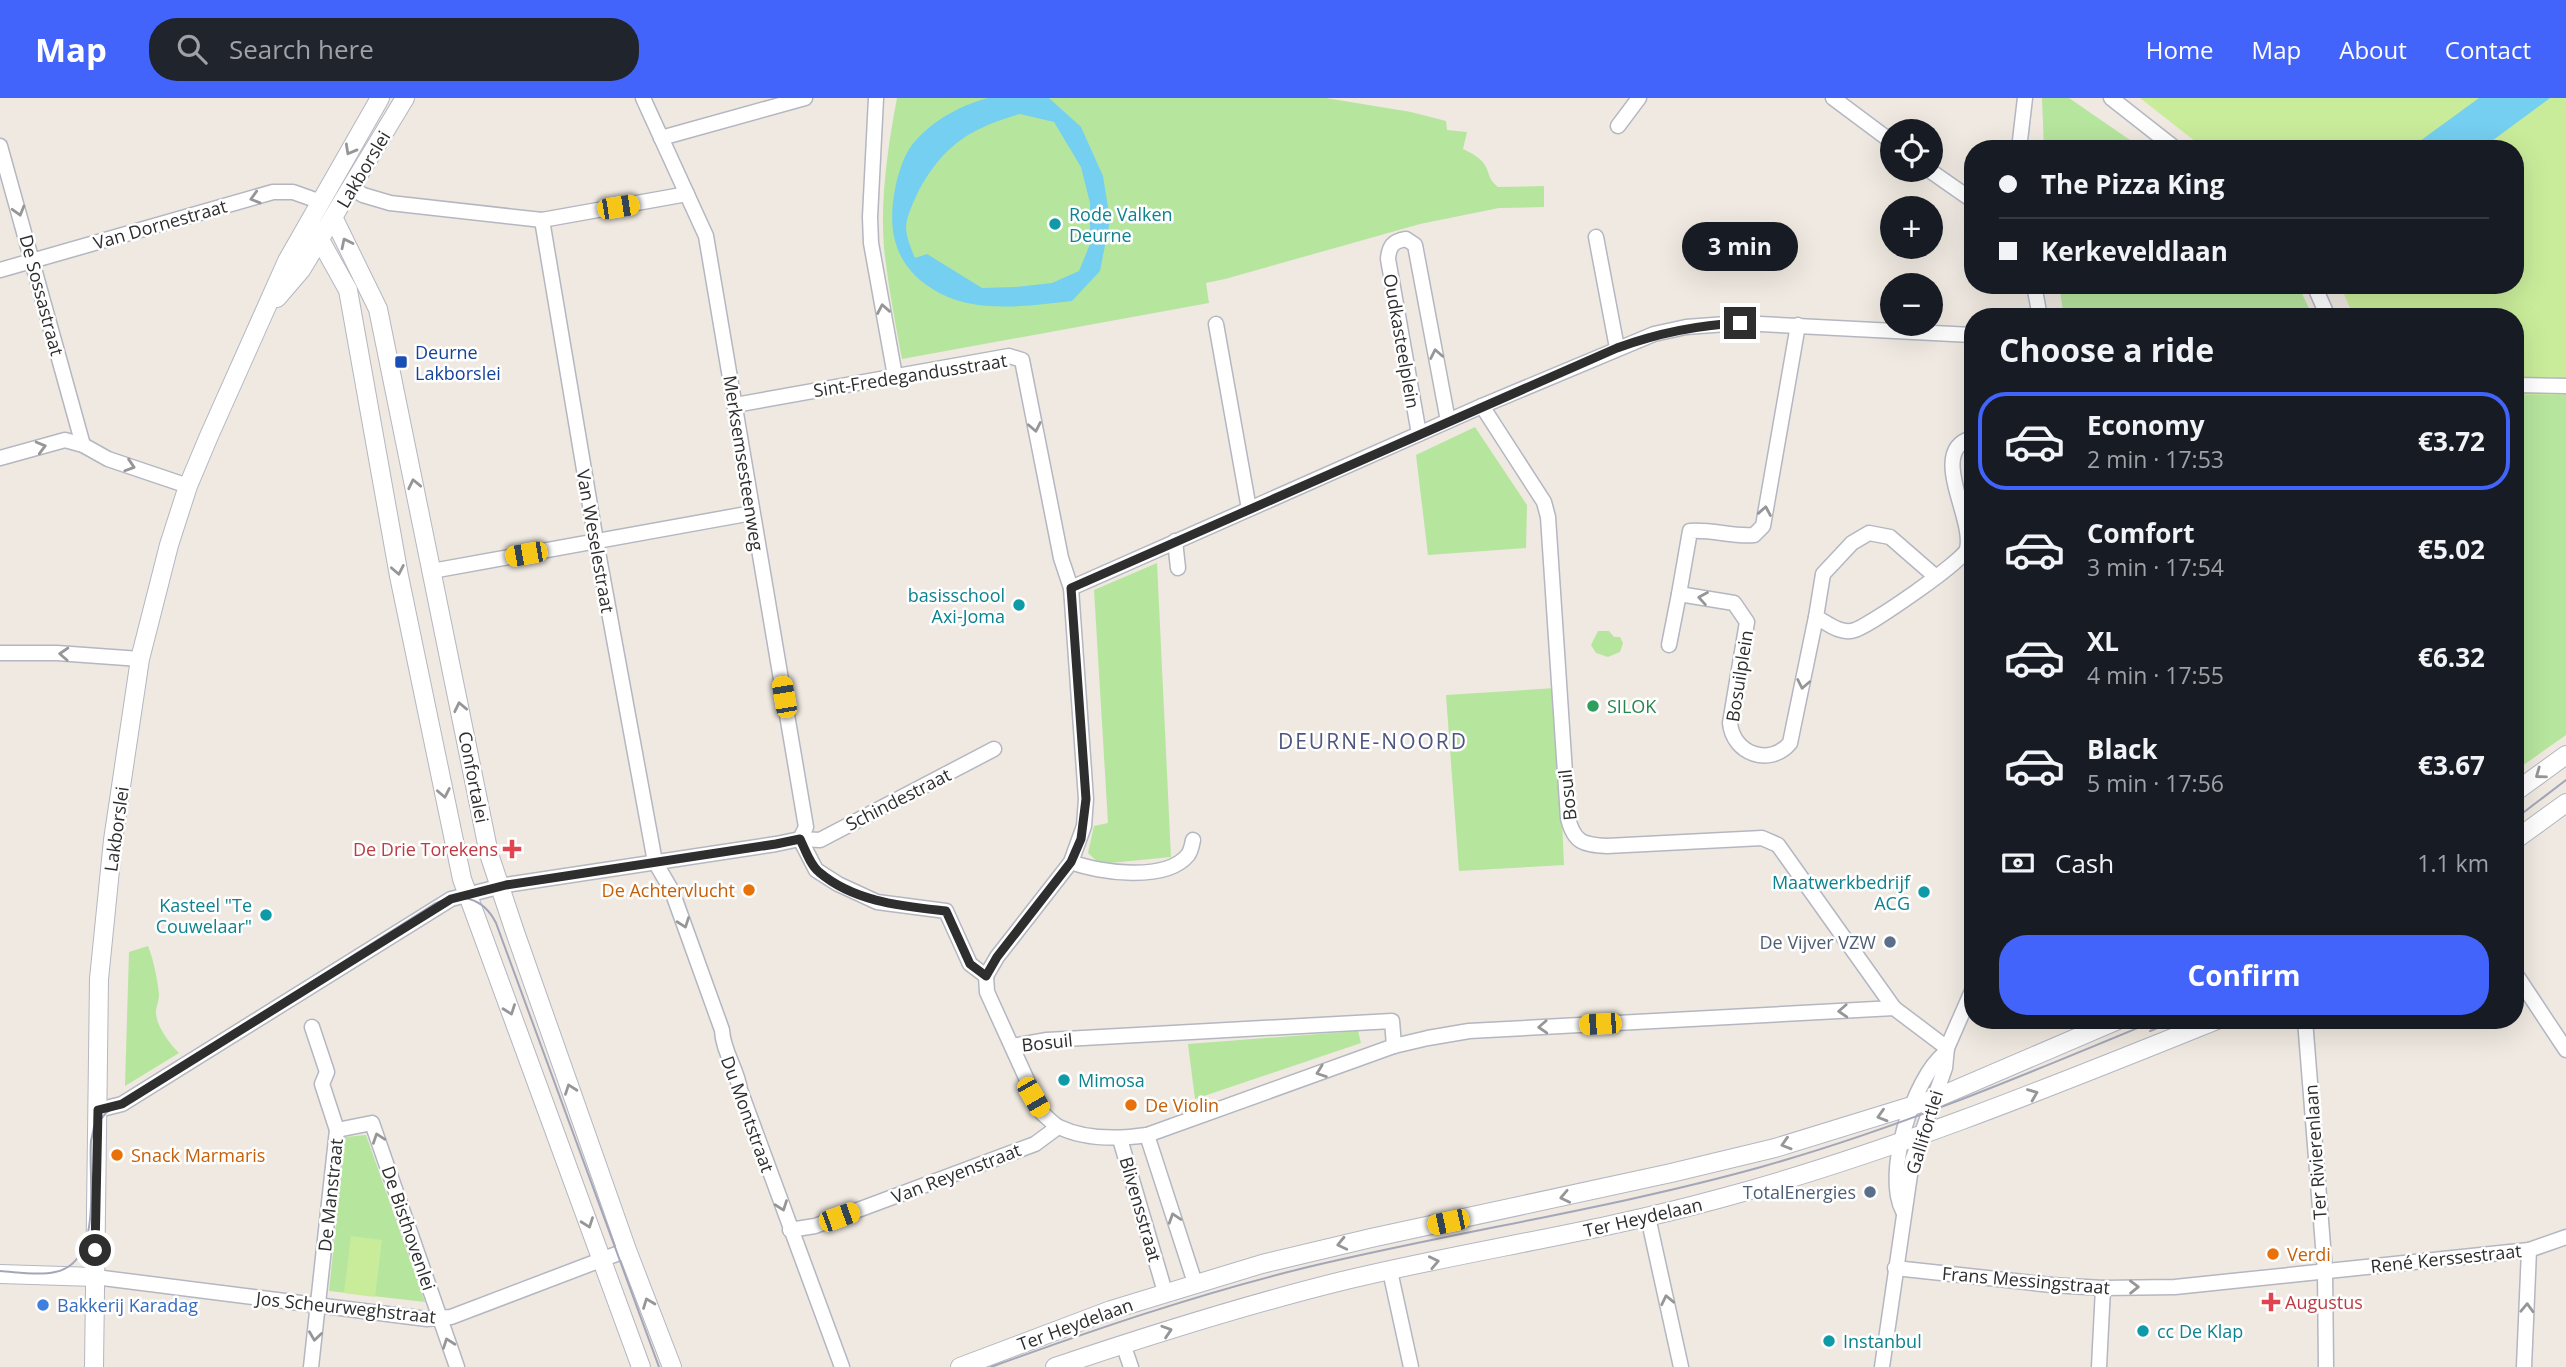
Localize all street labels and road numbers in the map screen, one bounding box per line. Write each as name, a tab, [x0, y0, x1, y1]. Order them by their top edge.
street label: Lakborslei	[331, 126, 395, 212]
street label: Van Dornestraat	[91, 193, 229, 255]
street label: De Sossastraat	[14, 232, 70, 358]
street label: Oudkasteelplein	[1378, 272, 1426, 410]
street label: Sint-Fredegandusstraat	[811, 348, 1009, 402]
street label: Merksemsesteenweg	[718, 374, 770, 553]
street label: Van Weselestraat	[572, 467, 620, 615]
street label: Bosuilplein	[1720, 628, 1758, 724]
street label: Confortalei	[453, 729, 495, 825]
street label: Schindestraat	[841, 762, 955, 836]
street label: Bosuil	[1552, 768, 1582, 822]
street label: Lakborslei	[98, 785, 134, 873]
street label: Bosuil	[1020, 1027, 1074, 1057]
street label: Du Montstraat	[716, 1053, 780, 1175]
street label: Ter Rivierenlaan	[2298, 1084, 2332, 1220]
street label: Gallifortlei	[1900, 1087, 1948, 1177]
street label: De Manstraat	[312, 1137, 348, 1253]
street label: Van Reyenstraat	[888, 1137, 1024, 1209]
street label: Blivensstraat	[1115, 1154, 1167, 1264]
street label: De Bisthovenlei	[376, 1163, 442, 1293]
street label: Ter Heydelaan	[1581, 1192, 1705, 1242]
street label: René Kerssestraat	[2369, 1238, 2523, 1278]
street label: Frans Messingstraat	[1941, 1261, 2111, 1299]
street label: Jos Scheurweghstraat	[253, 1285, 437, 1328]
street label: Ter Heydelaan	[1014, 1292, 1136, 1356]

